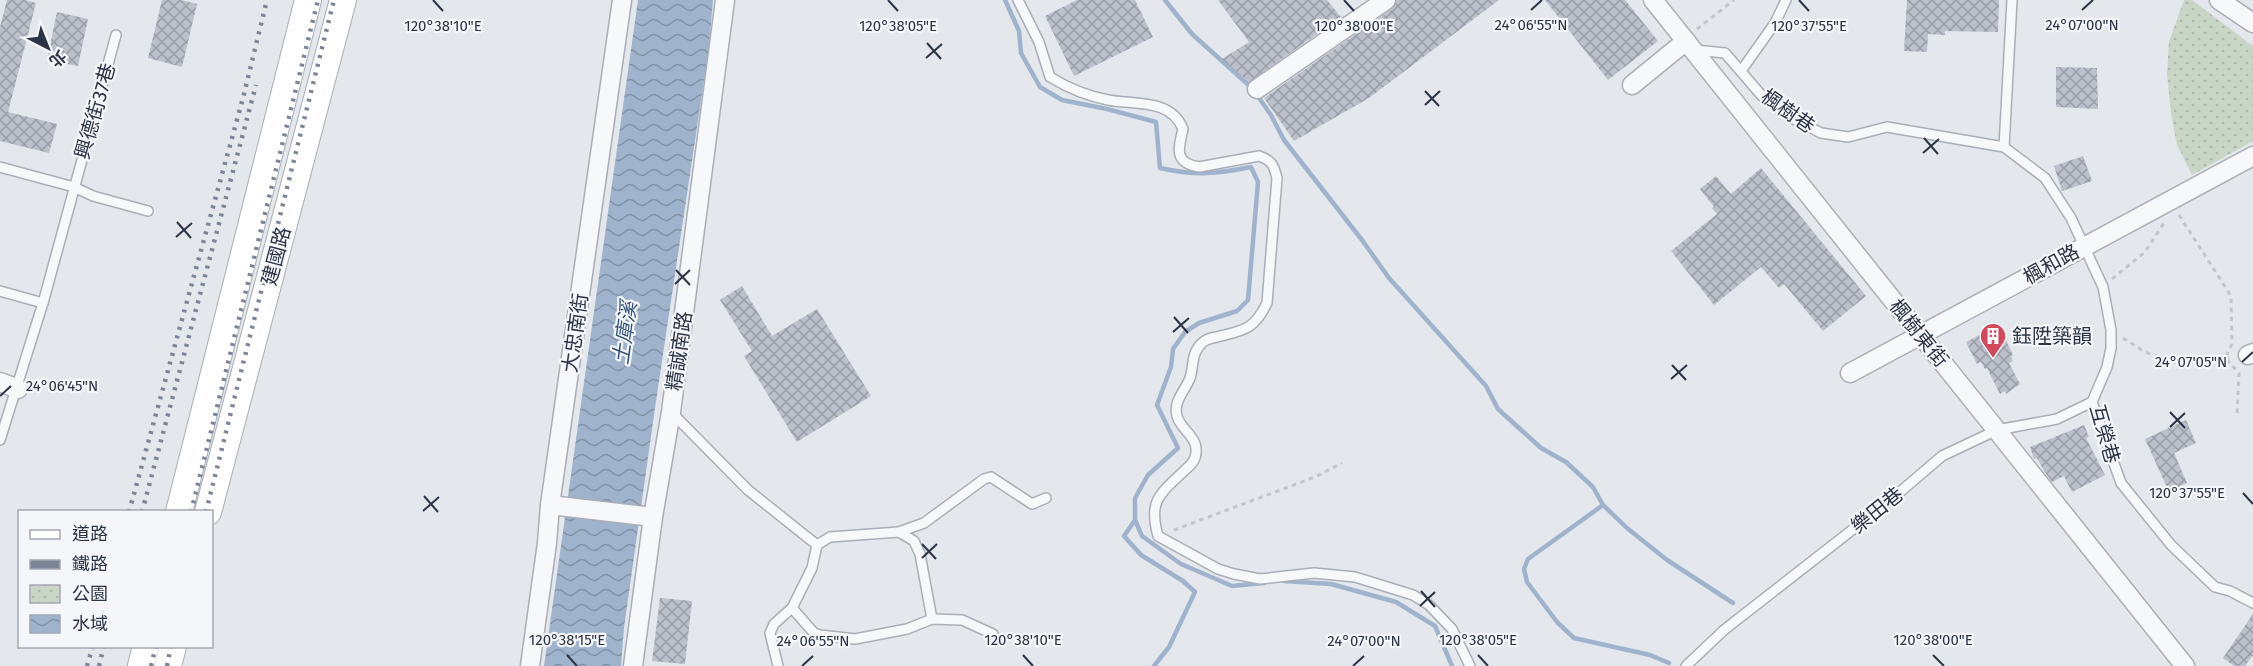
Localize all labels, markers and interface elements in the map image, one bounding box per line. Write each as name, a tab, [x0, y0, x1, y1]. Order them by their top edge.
text: 24°06'55"N	[1495, 16, 1567, 34]
text: 24°07'00"N	[2045, 16, 2119, 34]
text: 120°38'10"E	[404, 17, 482, 35]
text: 120°38'05"E	[859, 17, 937, 35]
text: 120°38'00"E	[1314, 17, 1394, 35]
text: 120°37'55"E	[1771, 17, 1847, 35]
north arrow	[18, 18, 78, 78]
text: 北	[45, 46, 70, 71]
street label: 興德街37巷	[70, 60, 120, 162]
street label: 楓樹巷	[1757, 84, 1819, 138]
street label: 建國路	[257, 224, 295, 288]
street label: 楓和路	[2019, 239, 2083, 289]
street label: 大忠南街	[558, 292, 592, 374]
street label: 楓樹東街	[1885, 294, 1953, 372]
water label: 土庫溪	[608, 297, 643, 366]
street label: 精誠南路	[662, 310, 696, 392]
building icon: 鈺陞築韻	[1978, 321, 2008, 359]
place label: 鈺陞築韻	[2012, 324, 2092, 348]
text: 24°07'05"N	[2155, 353, 2227, 371]
text: 24°06'45"N	[26, 377, 98, 395]
street label: 互榮巷	[2085, 402, 2125, 466]
street label: 樂田巷	[1846, 482, 1908, 538]
text: 120°37'55"E	[2149, 484, 2225, 502]
legend	[18, 510, 213, 648]
text: 道路	[72, 523, 108, 545]
text: 鐵路	[72, 553, 108, 575]
text: 公園	[72, 583, 108, 605]
text: 水域	[72, 613, 108, 635]
text: 120°38'15"E	[529, 631, 605, 649]
text: 120°38'10"E	[984, 631, 1062, 649]
text: 120°38'05"E	[1439, 631, 1517, 649]
text: 120°38'00"E	[1893, 631, 1973, 649]
text: 24°06'55"N	[777, 632, 849, 650]
text: 24°07'00"N	[1327, 632, 1401, 650]

